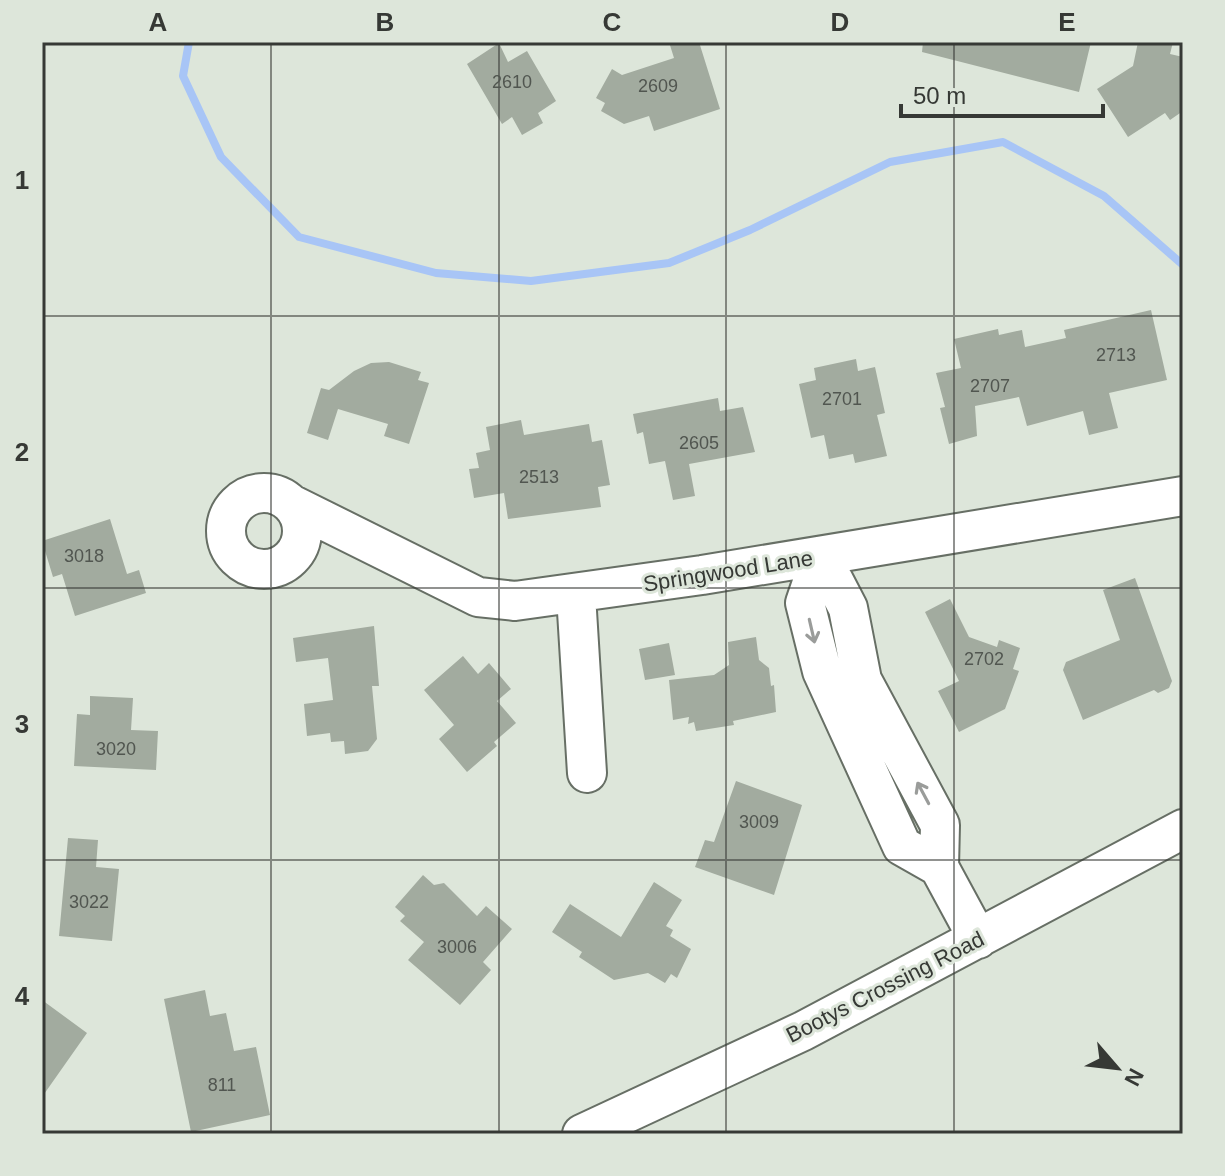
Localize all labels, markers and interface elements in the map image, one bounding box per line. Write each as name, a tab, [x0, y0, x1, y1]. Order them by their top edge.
text: A	[149, 7, 168, 37]
text: B	[376, 7, 394, 37]
text: C	[603, 7, 622, 37]
text: D	[831, 7, 849, 37]
text: E	[1058, 7, 1076, 37]
scale bar	[901, 68, 1103, 118]
house number: 2610	[492, 72, 532, 92]
house number: 2609	[638, 76, 678, 96]
text: 50 m	[913, 82, 966, 109]
text: 1	[15, 165, 29, 195]
house number: 2713	[1096, 345, 1136, 365]
house number: 2707	[970, 376, 1010, 396]
house number: 2701	[822, 389, 862, 409]
house number: 2605	[679, 433, 719, 453]
text: 2	[15, 437, 29, 467]
house number: 2513	[519, 467, 559, 487]
street label: Springwood Lane	[641, 545, 815, 597]
house number: 3018	[64, 546, 104, 566]
one-way arrow	[805, 617, 820, 643]
house number: 2702	[964, 649, 1004, 669]
text: 3	[15, 709, 29, 739]
house number: 3020	[96, 739, 136, 759]
one-way arrow	[914, 782, 930, 806]
house number: 3009	[739, 812, 779, 832]
house number: 3022	[69, 892, 109, 912]
street label: Bootys Crossing Road	[782, 926, 988, 1048]
house number: 3006	[437, 937, 477, 957]
text: 4	[15, 981, 30, 1011]
north arrow	[1077, 1028, 1157, 1108]
text: N	[1119, 1064, 1149, 1090]
house number: 811	[208, 1075, 236, 1095]

